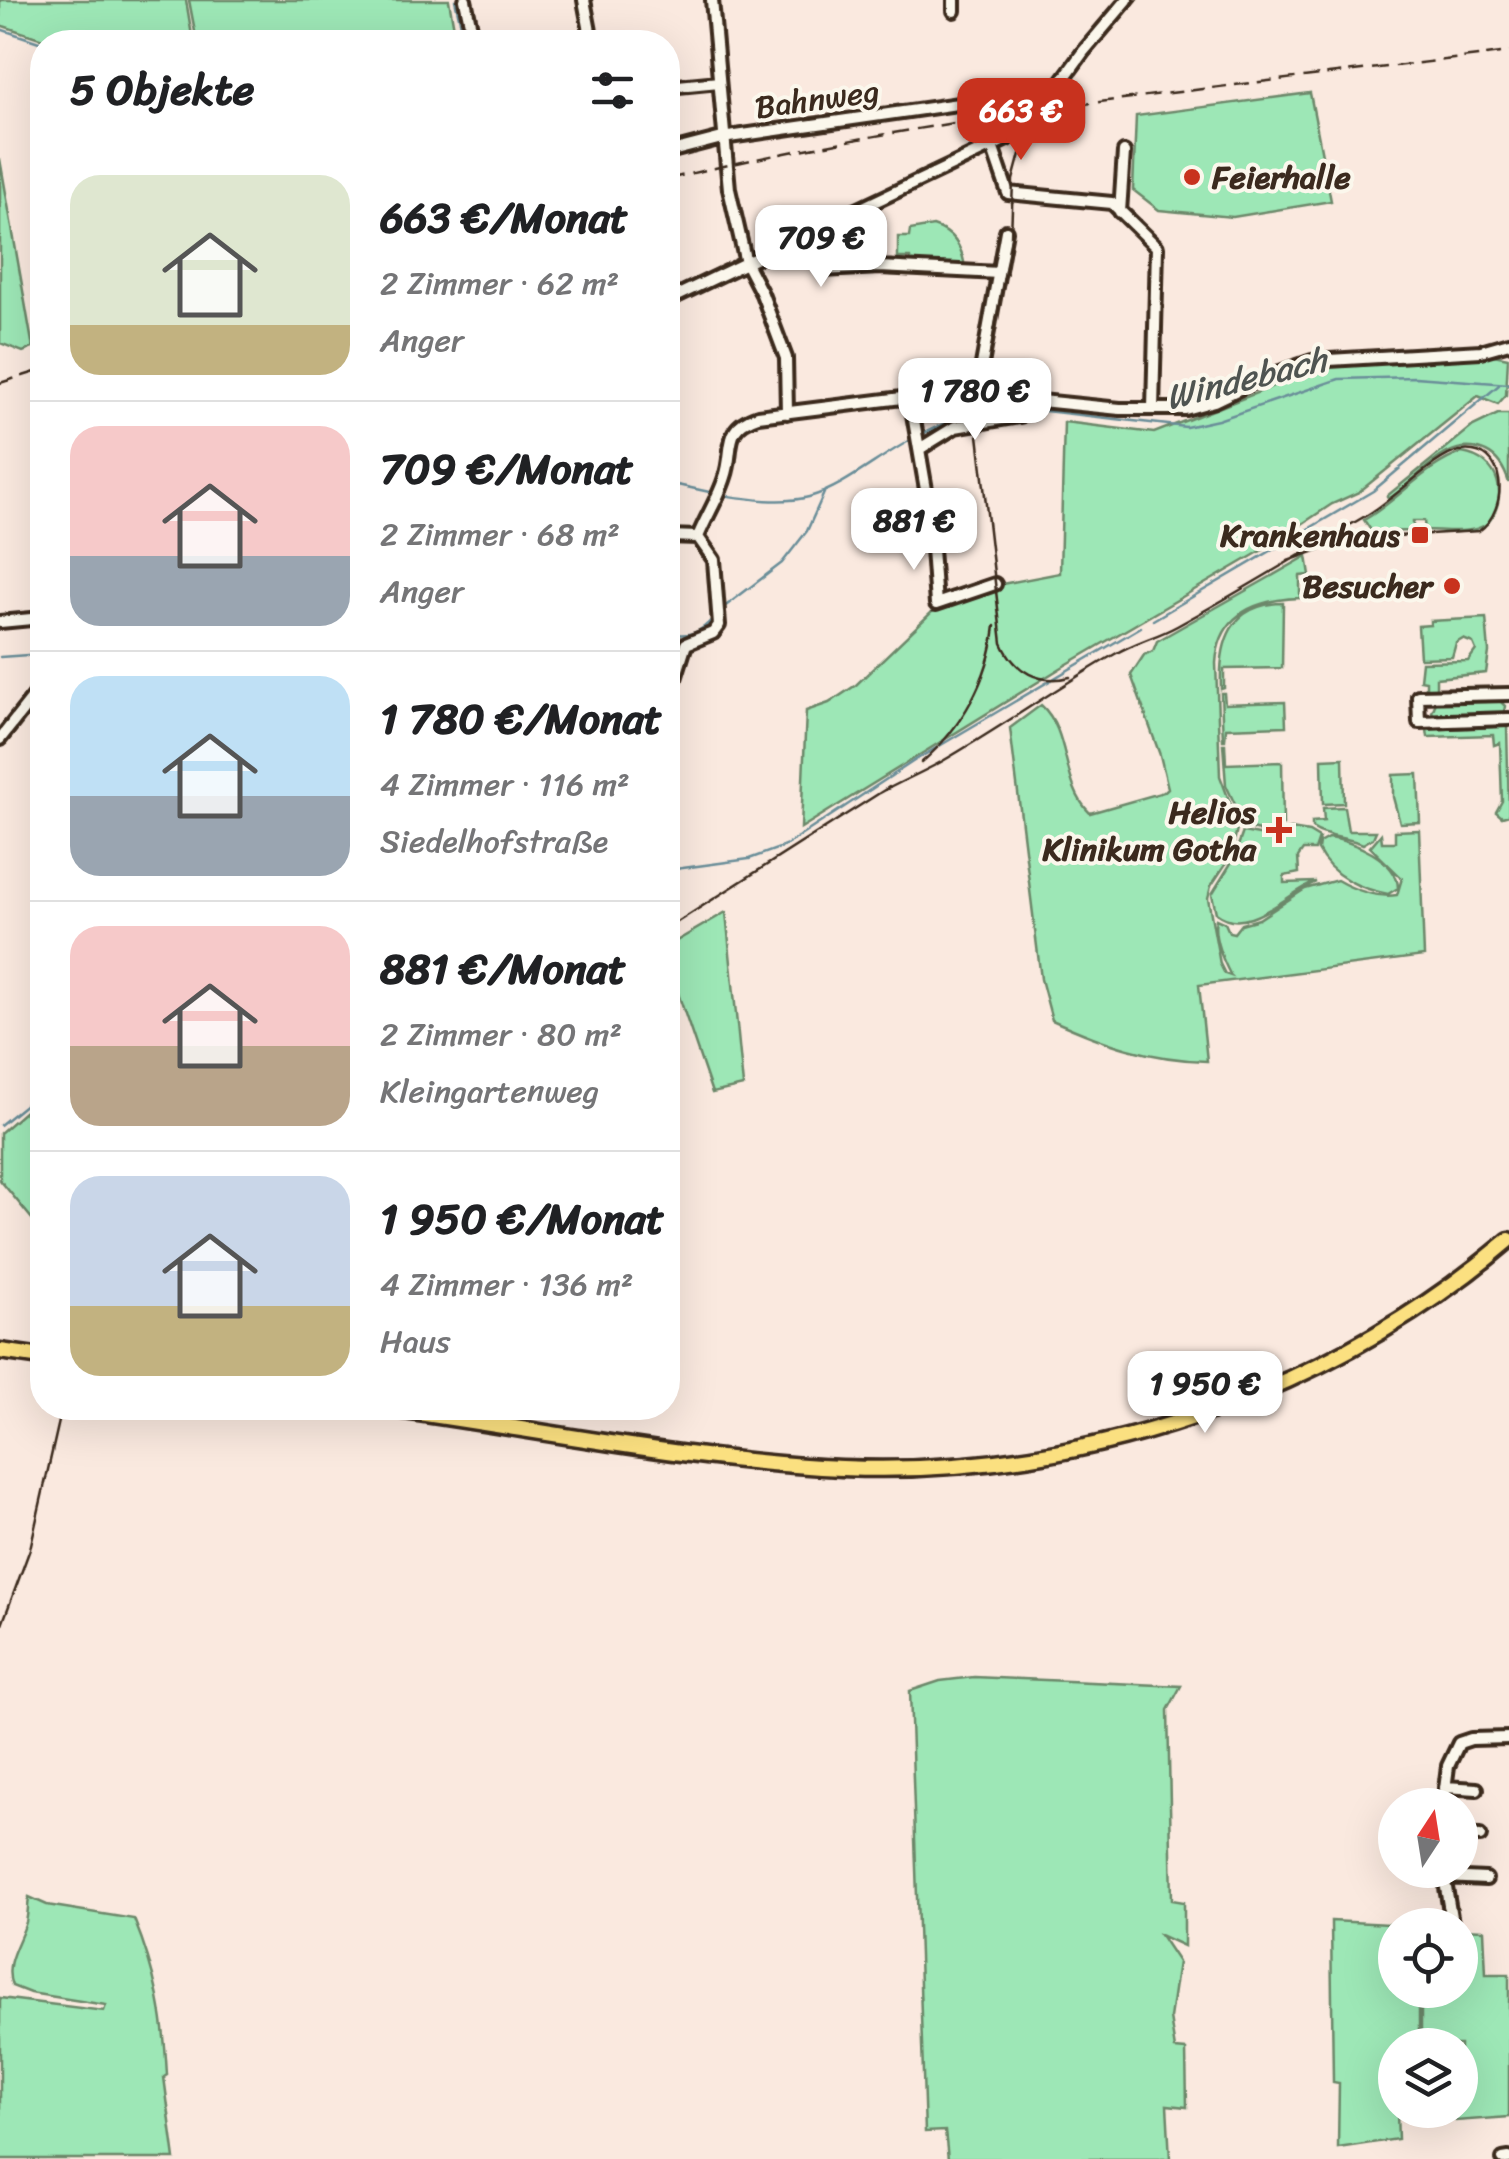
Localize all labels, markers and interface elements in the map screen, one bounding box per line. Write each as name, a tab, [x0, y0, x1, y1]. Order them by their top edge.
text: 5 Objekte	[70, 53, 254, 127]
icon: filters	[585, 63, 640, 118]
street label: Bahnweg	[751, 63, 883, 136]
pin: 663 €	[951, 78, 1091, 163]
text: 663 €	[979, 82, 1063, 139]
place label: Feierhalle	[1211, 149, 1351, 206]
marker: Feierhalle	[1181, 166, 1203, 188]
text: 663 €/Monat	[380, 181, 628, 255]
pin: 709 €	[751, 205, 891, 290]
text: 709 €	[777, 209, 865, 266]
icon: home	[150, 215, 270, 335]
text: 2 Zimmer · 62 m²	[380, 255, 619, 312]
text: Anger	[380, 312, 464, 369]
water label: Windebach	[1159, 327, 1337, 428]
pin: 1 780 €	[883, 358, 1067, 443]
text: 1 780 €	[920, 362, 1030, 419]
text: 709 €/Monat	[380, 432, 634, 506]
icon: home	[150, 466, 270, 586]
pin: 881 €	[844, 488, 984, 573]
text: 881 €	[873, 492, 955, 549]
text: 2 Zimmer · 68 m²	[380, 506, 620, 563]
place label: Krankenhaus	[1219, 507, 1401, 564]
marker: Krankenhaus	[1409, 524, 1431, 546]
place label: Besucher	[1302, 558, 1435, 615]
text: Anger	[380, 563, 464, 620]
marker: Besucher	[1441, 575, 1463, 597]
text: 1 780 €/Monat	[380, 682, 662, 756]
icon: home	[150, 716, 270, 836]
text: 4 Zimmer · 116 m²	[380, 756, 630, 813]
place label: Helios Klinikum Gotha	[1041, 784, 1257, 878]
text: Siedelhofstraße	[380, 813, 608, 870]
marker: Helios Klinikum Gotha	[1266, 817, 1292, 843]
text: 881 €/Monat	[380, 932, 626, 1006]
icon: home	[150, 966, 270, 1086]
text: 2 Zimmer · 80 m²	[380, 1006, 622, 1063]
text: Kleingartenweg	[380, 1063, 599, 1120]
text: 1 950 €/Monat	[380, 1182, 664, 1256]
icon: home	[150, 1216, 270, 1336]
text: 4 Zimmer · 136 m²	[380, 1256, 633, 1313]
text: Haus	[380, 1313, 451, 1370]
pin: 1 950 €	[1113, 1351, 1297, 1436]
text: 1 950 €	[1149, 1355, 1261, 1412]
north arrow	[1378, 1788, 1478, 1888]
map controls	[1378, 1788, 1478, 2128]
button: locate	[1378, 1908, 1478, 2008]
button: layers	[1378, 2028, 1478, 2128]

